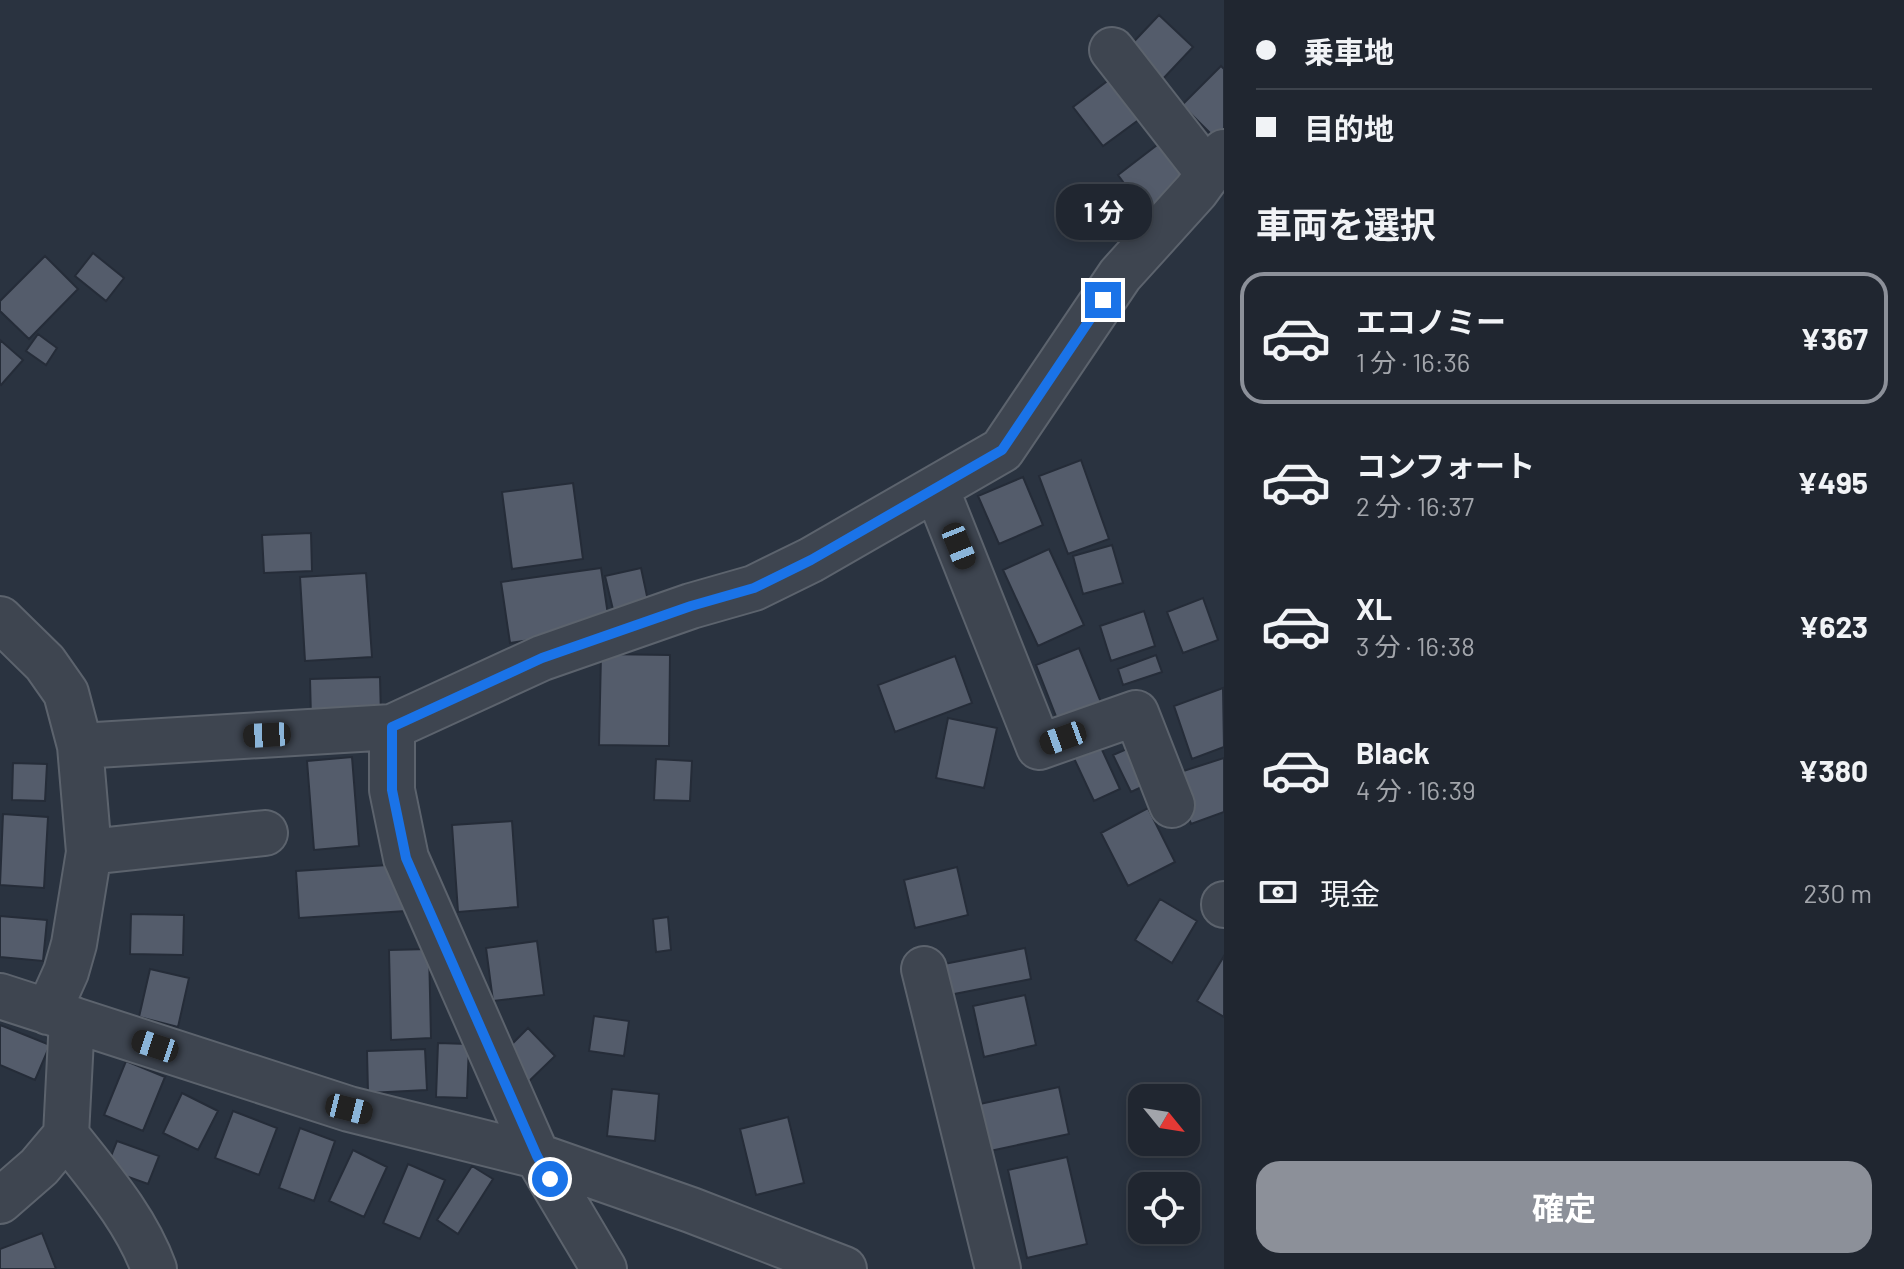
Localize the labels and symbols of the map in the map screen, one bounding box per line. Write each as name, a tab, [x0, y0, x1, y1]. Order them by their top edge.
callout: 1 分	[1055, 184, 1151, 240]
route end	[1085, 282, 1121, 318]
car	[939, 519, 979, 573]
car	[1036, 719, 1090, 757]
car	[242, 722, 292, 748]
car	[128, 1027, 182, 1065]
north arrow	[1128, 1084, 1200, 1156]
car	[323, 1092, 375, 1126]
route start	[532, 1161, 568, 1197]

